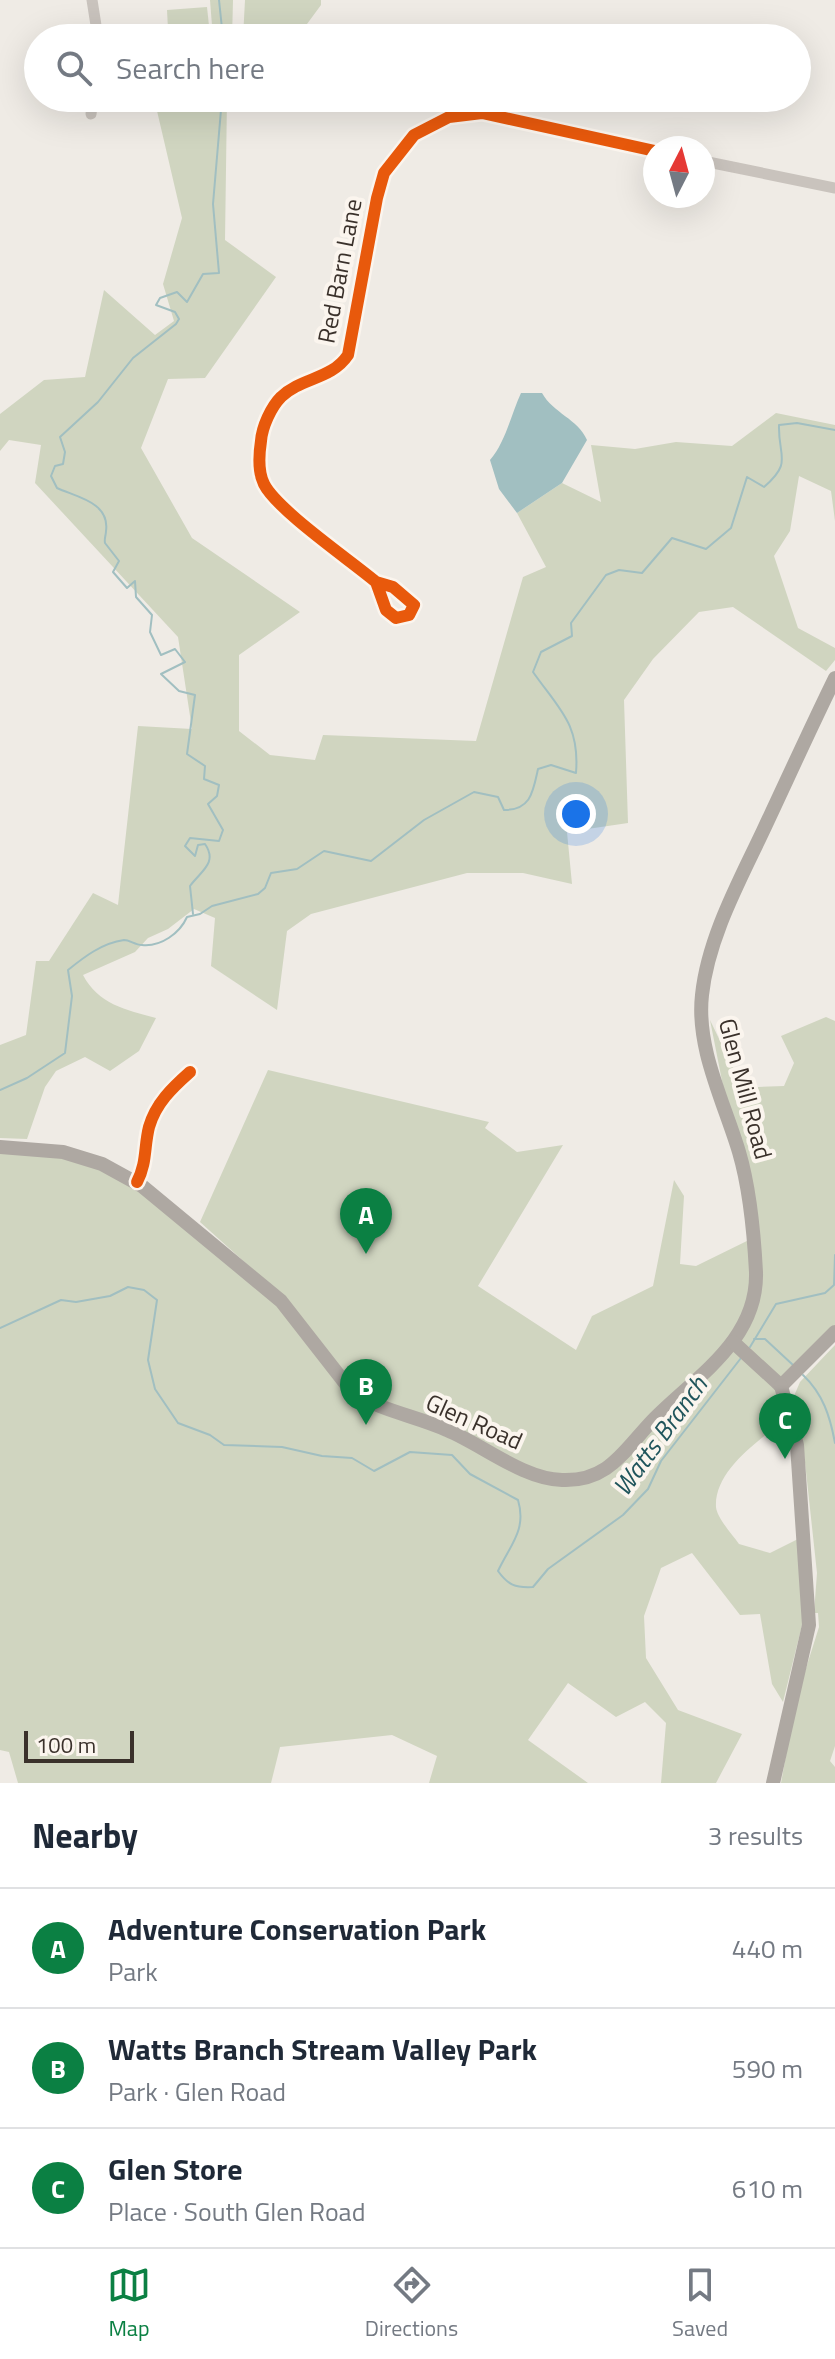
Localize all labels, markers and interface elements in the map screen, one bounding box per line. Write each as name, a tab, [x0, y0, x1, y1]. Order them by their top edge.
search box	[24, 24, 811, 112]
text: Search here	[116, 45, 265, 91]
icon: search	[52, 46, 96, 90]
north arrow	[643, 136, 715, 208]
street label: Red Barn Lane	[307, 195, 371, 346]
your location	[556, 794, 596, 834]
street label: Glen Mill Road	[710, 1014, 782, 1163]
pin: A	[340, 1188, 392, 1254]
pin: B	[340, 1359, 392, 1425]
water label: Watts Branch	[603, 1367, 717, 1504]
street label: Glen Road	[420, 1384, 529, 1458]
pin: C	[759, 1393, 811, 1459]
scale bar	[24, 1727, 134, 1763]
text: 100 m	[36, 1728, 96, 1762]
text: Nearby	[32, 1809, 138, 1861]
text: 3 results	[708, 1816, 803, 1855]
text: Adventure Conservation Park	[108, 1906, 486, 1952]
text: A	[50, 1929, 66, 1968]
text: 440 m	[732, 1929, 803, 1968]
text: Park	[108, 1952, 158, 1991]
text: Watts Branch Stream Valley Park	[108, 2026, 537, 2072]
text: B	[50, 2049, 66, 2088]
text: 590 m	[732, 2049, 803, 2088]
text: Park · Glen Road	[108, 2072, 286, 2111]
text: Glen Store	[108, 2146, 242, 2192]
text: C	[51, 2169, 65, 2208]
text: 610 m	[732, 2169, 803, 2208]
text: Place · South Glen Road	[108, 2192, 365, 2231]
tab: Map	[107, 2263, 151, 2345]
tab: Directions	[365, 2263, 458, 2345]
tab: Saved	[672, 2263, 728, 2345]

